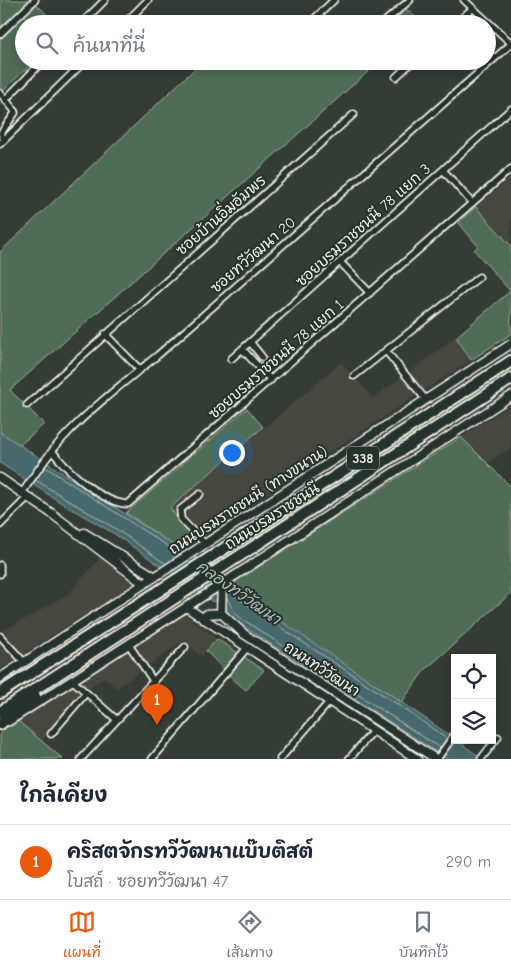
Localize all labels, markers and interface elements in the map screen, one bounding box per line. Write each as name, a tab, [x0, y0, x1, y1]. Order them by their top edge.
search box	[15, 15, 496, 70]
icon: search	[33, 29, 61, 57]
text: ค้นหาที่นี่	[73, 35, 145, 57]
street label: ซอยบรมราชชนนี 78 แยก 3	[292, 160, 434, 290]
street label: ซอยบ้านอิ่มอัมพร	[170, 168, 270, 259]
street label: ซอยทวีวัฒนา 20	[207, 213, 299, 297]
street label: ซอยบรมราชชนนี 78 แยก 1	[205, 295, 347, 423]
your location	[219, 440, 245, 466]
street label: ถนนบรมราชชนนี (ทางขนาน)	[165, 442, 331, 558]
road number: 338	[347, 446, 379, 469]
street label: ถนนบรมราชชนนี	[221, 479, 323, 553]
water label: คลองทวีวัฒนา	[193, 556, 285, 629]
street label: ถนนทวีวัฒนา	[281, 638, 363, 700]
map controls	[451, 654, 496, 744]
button: locate	[451, 654, 496, 699]
pin: 1	[141, 684, 173, 725]
button: layers	[451, 699, 496, 744]
text: ใกล้เคียง	[20, 783, 107, 807]
text: คริสตจักรทวีวัฒนาแบ๊บติสต์	[67, 841, 313, 863]
text: 1	[33, 853, 39, 871]
text: 290 m	[446, 853, 491, 871]
text: โบสถ์ · ซอยทวีวัฒนา 47	[67, 873, 228, 891]
tab: แผนที่	[63, 908, 101, 962]
tab: เส้นทาง	[227, 908, 273, 962]
tab: บันทึกไว้	[399, 908, 448, 962]

